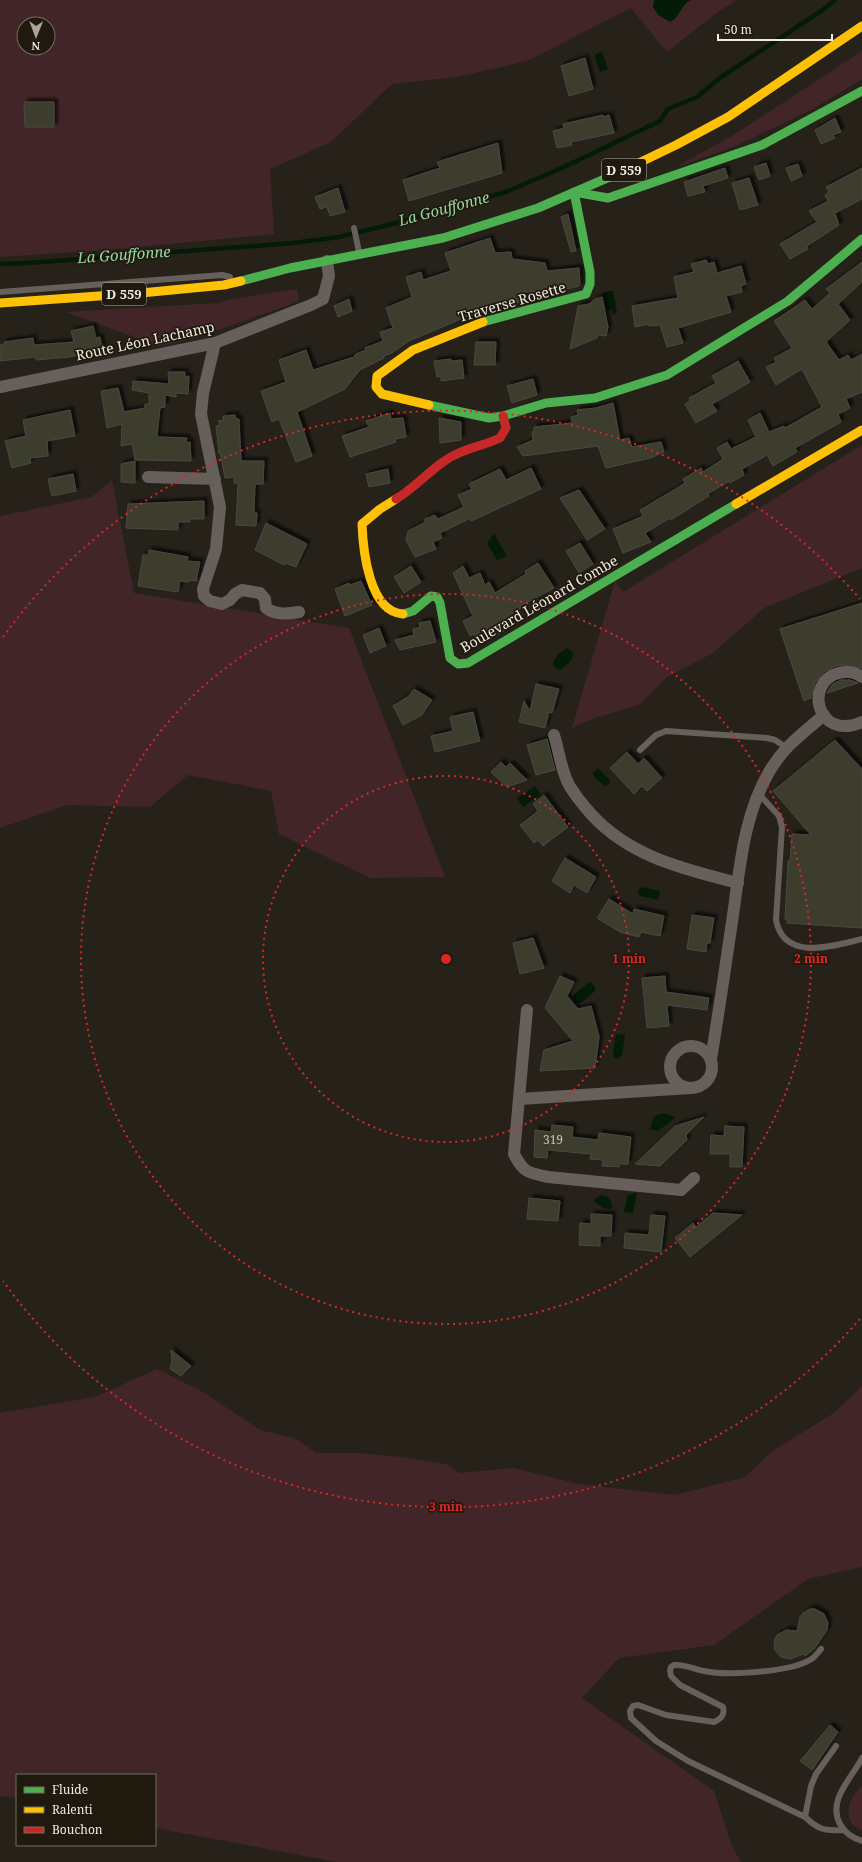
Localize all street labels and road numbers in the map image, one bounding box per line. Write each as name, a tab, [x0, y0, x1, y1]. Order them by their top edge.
road number: D 559	[602, 159, 646, 181]
street label: Traverse Rosette	[456, 277, 568, 326]
road number: D 559	[102, 283, 146, 305]
street label: Route Léon Lachamp	[74, 317, 216, 364]
street label: Boulevard Léonard Combe	[457, 551, 621, 656]

